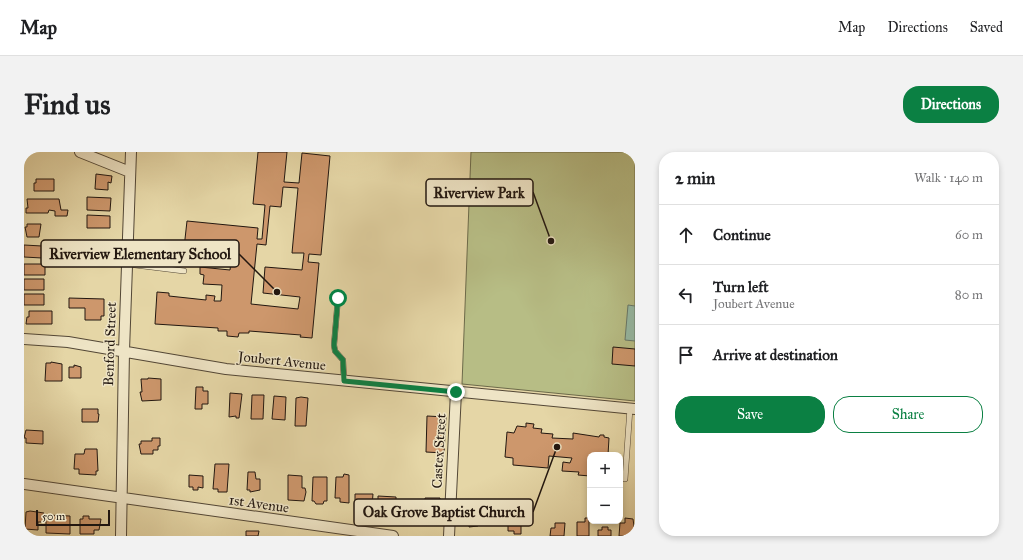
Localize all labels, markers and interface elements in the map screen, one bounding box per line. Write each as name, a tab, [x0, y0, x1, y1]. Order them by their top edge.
text: Map	[20, 16, 57, 39]
text: Map	[838, 19, 865, 36]
text: Directions	[887, 19, 948, 36]
text: Saved	[970, 19, 1003, 36]
button: Directions	[903, 86, 999, 123]
text: Find us	[24, 87, 110, 122]
text: 2 min	[675, 168, 715, 189]
text: Walk · 140 m	[914, 170, 983, 186]
callout: Riverview Park	[426, 179, 533, 206]
text: Riverview Park	[433, 184, 526, 202]
icon: ahead	[675, 224, 697, 246]
text: Continue	[713, 226, 771, 244]
text: 60 m	[955, 227, 983, 243]
callout: Riverview Elementary School	[41, 240, 239, 267]
text: Riverview Elementary School	[49, 245, 232, 264]
text: Turn left	[713, 278, 769, 296]
icon: left	[675, 284, 697, 306]
text: 80 m	[955, 287, 983, 303]
route start	[329, 289, 347, 307]
text: Joubert Avenue	[713, 296, 795, 312]
street label: Benford Street	[100, 301, 120, 386]
icon: arrive	[675, 344, 697, 366]
text: Arrive at destination	[713, 346, 838, 364]
street label: Joubert Avenue	[235, 348, 327, 375]
route end	[447, 383, 465, 401]
button: Save	[675, 396, 825, 433]
button: Share	[833, 396, 983, 433]
street label: Castex Street	[429, 413, 449, 489]
map controls	[587, 452, 623, 524]
button: +	[587, 452, 623, 488]
button: −	[587, 488, 623, 524]
street label: 1st Avenue	[228, 491, 290, 517]
callout: Oak Grove Baptist Church	[354, 499, 533, 526]
text: Oak Grove Baptist Church	[363, 503, 526, 522]
scale bar	[36, 508, 110, 527]
text: 50 m	[42, 510, 65, 523]

